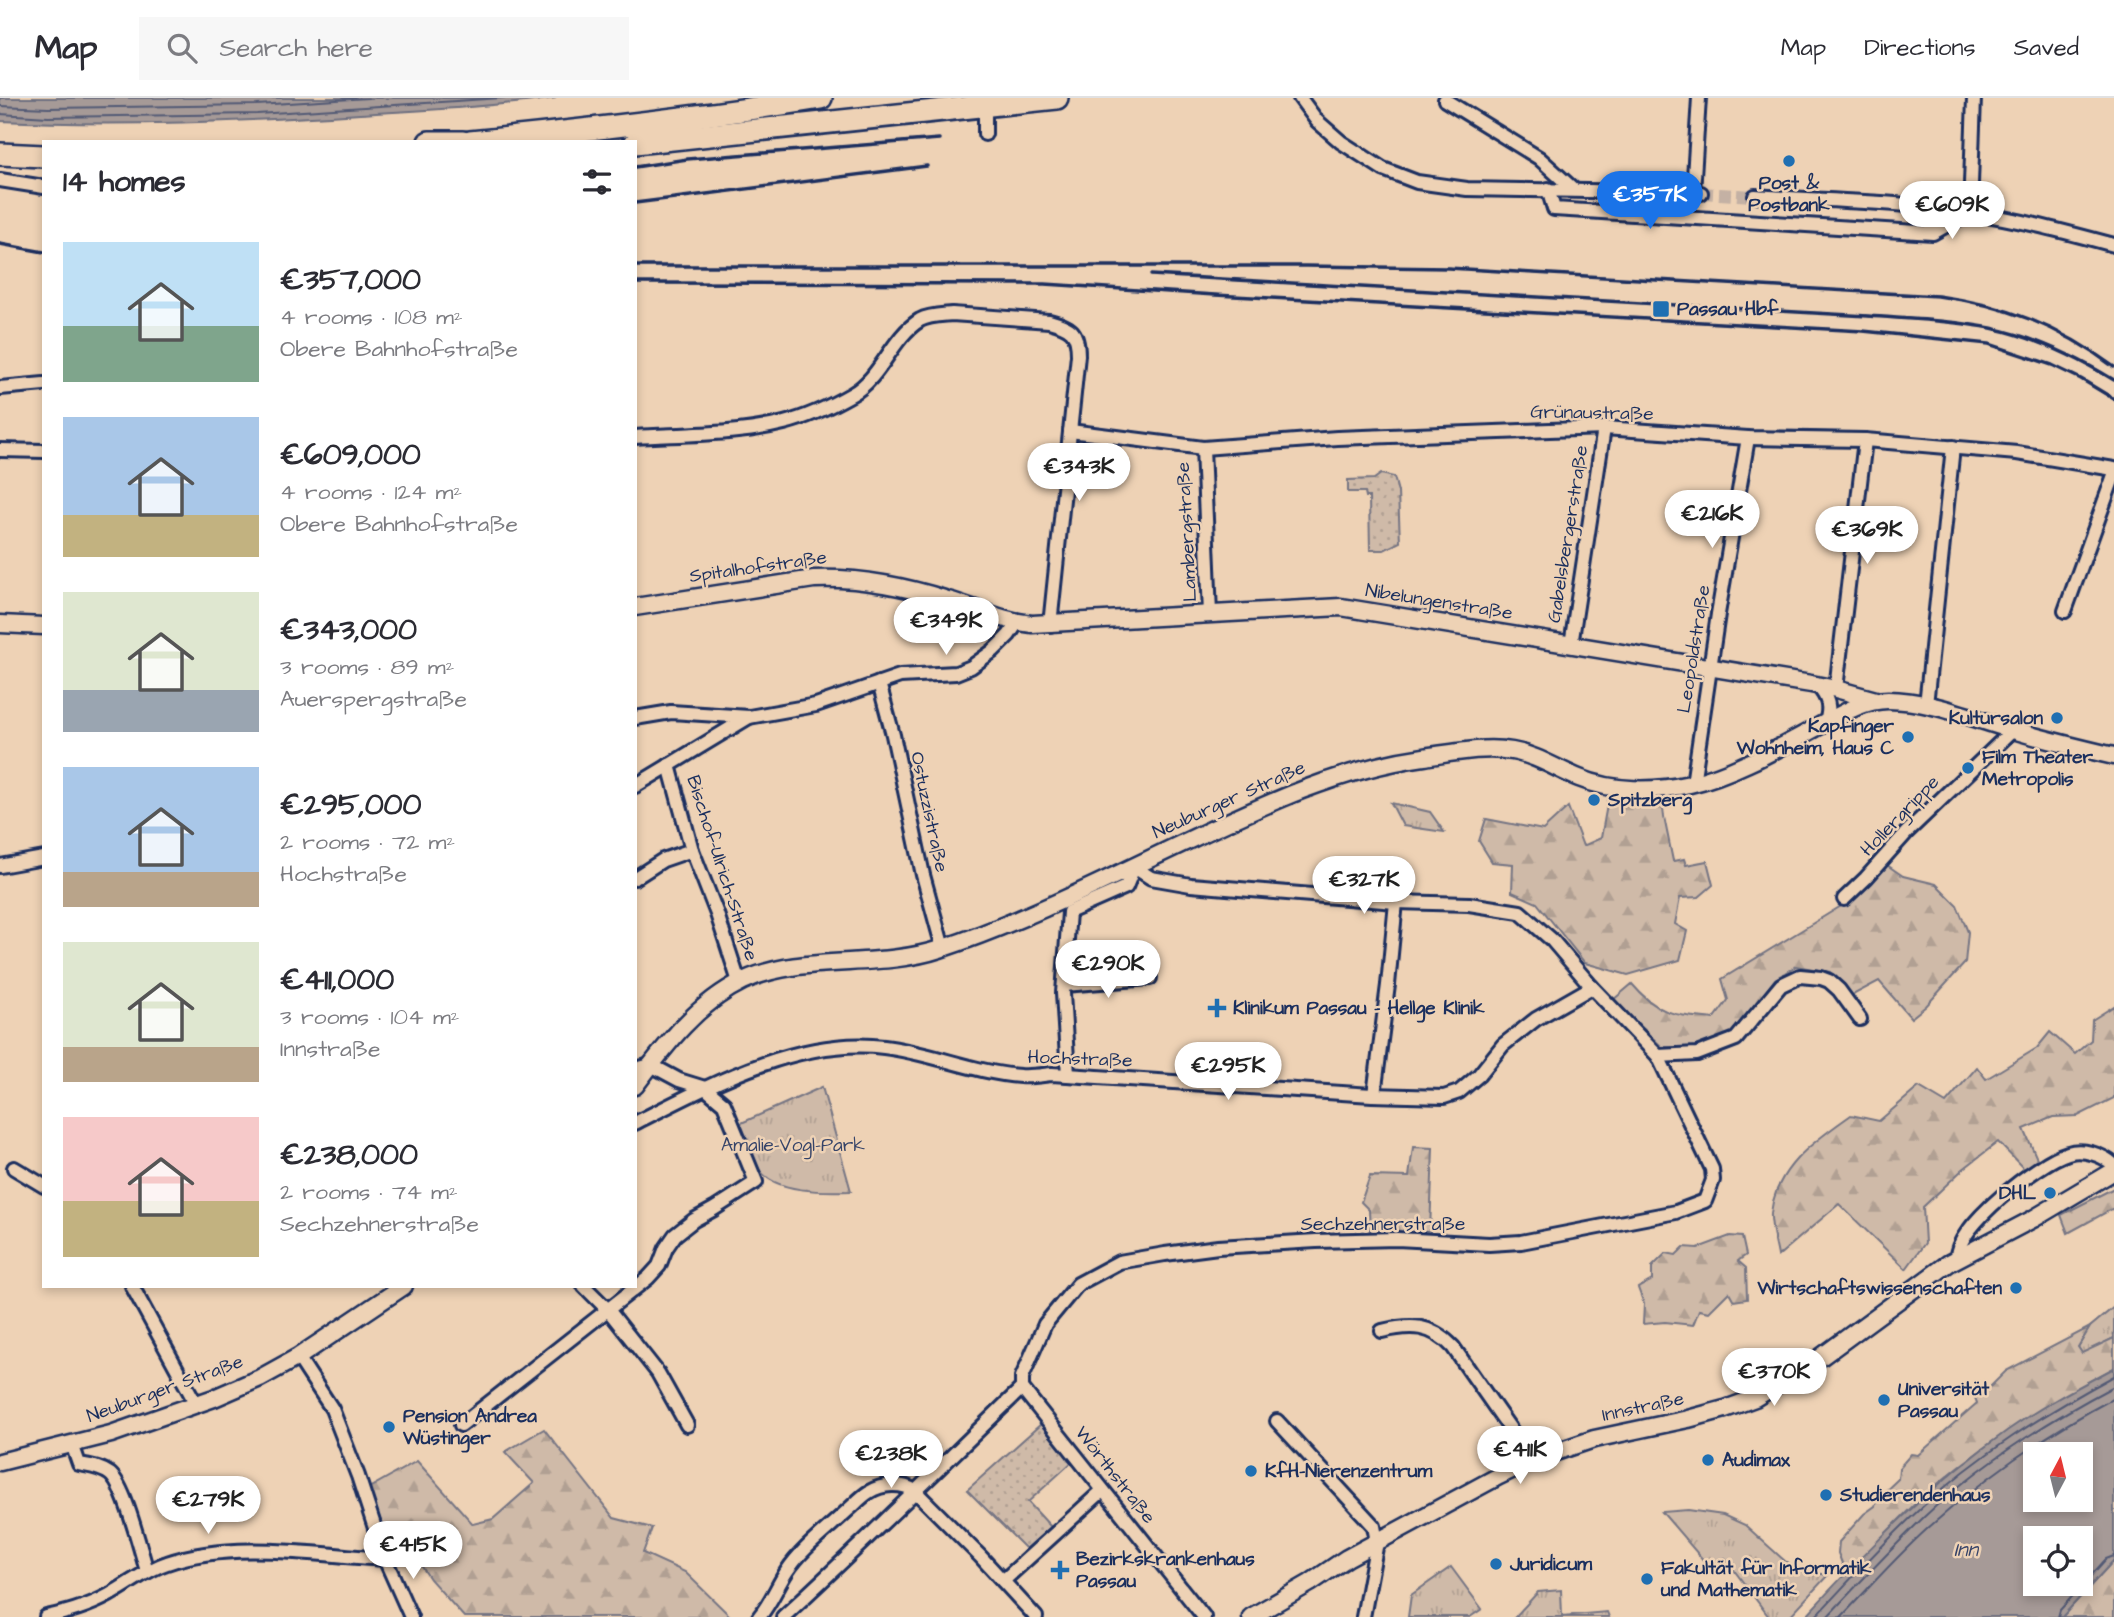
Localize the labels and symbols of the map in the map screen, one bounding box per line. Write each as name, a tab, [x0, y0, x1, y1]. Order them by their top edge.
marker: Post & Postbank	[1781, 153, 1797, 169]
place label: Post & Postbank	[1748, 170, 1830, 219]
pin: €357K	[1601, 172, 1699, 231]
pin: €609K	[1903, 181, 2001, 241]
place label: Passau Hbf	[1677, 296, 1779, 323]
marker: Passau Hbf	[1651, 299, 1671, 319]
street label: Grünaustraße	[1530, 398, 1654, 428]
street label: Gabelsbergerstraße	[1541, 443, 1596, 625]
pin: €343K	[1030, 444, 1128, 503]
street label: Lambergstraße	[1170, 461, 1205, 603]
pin: €216K	[1663, 490, 1761, 550]
pin: €369K	[1818, 506, 1916, 566]
street label: Spitalhofstraße	[688, 544, 828, 590]
street label: Nibelungenstraße	[1363, 577, 1515, 628]
street label: Leopoldstraße	[1671, 583, 1717, 715]
pin: €349K	[897, 598, 995, 657]
place label: Kultursalon	[1949, 705, 2043, 732]
marker: Kultursalon	[2049, 710, 2065, 726]
place label: Kapfinger Wohnheim, Haus C	[1736, 713, 1895, 762]
marker: Kapfinger Wohnheim, Haus C	[1900, 729, 1916, 745]
place label: Film Theater Metropolis	[1982, 744, 2094, 793]
street label: Ostuzzistraße	[903, 749, 955, 875]
street label: Neuburger Straße	[1148, 754, 1310, 847]
marker: Film Theater Metropolis	[1960, 760, 1976, 776]
street label: Hollergrippe	[1854, 769, 1946, 863]
street label: Bischof-Ulrich-Straße	[679, 772, 765, 964]
place label: Spitzberg	[1607, 787, 1692, 815]
marker: Spitzberg	[1586, 792, 1602, 808]
pin: €327K	[1315, 856, 1413, 916]
pin: €290K	[1059, 940, 1157, 1000]
place label: Klinikum Passau - Hellge Klinik	[1233, 995, 1485, 1023]
marker: Klinikum Passau - Hellge Klinik	[1207, 998, 1227, 1018]
pin: €295K	[1179, 1042, 1277, 1102]
street label: Hochstraße	[1027, 1044, 1133, 1074]
park label: Amalie-Vogl-Park	[721, 1132, 865, 1160]
place label: DHL	[1999, 1180, 2037, 1207]
marker: DHL	[2042, 1185, 2058, 1201]
street label: Sechzehnerstraße	[1301, 1211, 1465, 1238]
place label: Wirtschaftswissenschaften	[1756, 1275, 2002, 1302]
marker: Wirtschaftswissenschaften	[2008, 1280, 2024, 1296]
street label: Neuburger Straße	[83, 1348, 247, 1431]
pin: €370K	[1725, 1348, 1823, 1408]
place label: Universität Passau	[1898, 1376, 1989, 1425]
street label: Innstraße	[1600, 1385, 1686, 1429]
marker: Universität Passau	[1876, 1392, 1892, 1408]
place label: Pension Andrea Wüstinger	[402, 1403, 537, 1453]
marker: Pension Andrea Wüstinger	[381, 1419, 397, 1435]
street label: Wörthstraße	[1068, 1420, 1162, 1530]
pin: €411K	[1471, 1426, 1569, 1486]
pin: €238K	[842, 1430, 940, 1490]
north arrow	[2023, 1442, 2093, 1512]
place label: Audimax	[1722, 1447, 1791, 1474]
marker: Audimax	[1700, 1452, 1716, 1468]
place label: KfH-Nierenzentrum	[1265, 1458, 1434, 1485]
marker: KfH-Nierenzentrum	[1243, 1463, 1259, 1479]
pin: €279K	[159, 1476, 257, 1536]
place label: Studierendenhaus	[1839, 1482, 1991, 1509]
marker: Studierendenhaus	[1818, 1487, 1834, 1503]
pin: €415K	[364, 1522, 462, 1581]
water label: Inn	[1954, 1535, 1980, 1564]
place label: Bezirkskrankenhaus Passau	[1076, 1546, 1255, 1595]
place label: Juridicum	[1509, 1551, 1593, 1578]
place label: Fakultät für Informatik und Mathematik	[1660, 1555, 1872, 1604]
marker: Juridicum	[1488, 1556, 1504, 1572]
marker: Bezirkskrankenhaus Passau	[1050, 1560, 1070, 1580]
marker: Fakultät für Informatik und Mathematik	[1639, 1571, 1655, 1587]

